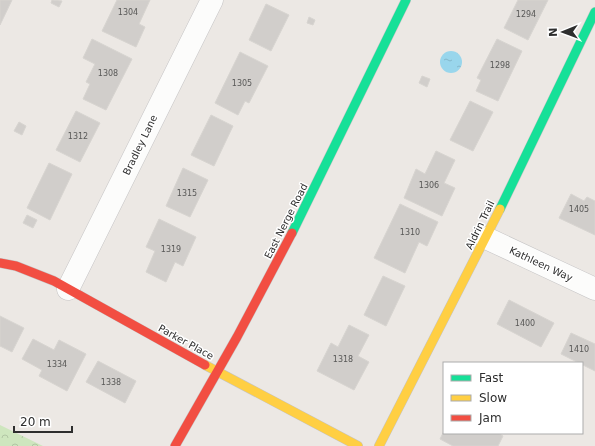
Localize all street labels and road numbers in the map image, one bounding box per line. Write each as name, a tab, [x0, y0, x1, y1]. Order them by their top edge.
street label: Bradley Lane	[121, 113, 159, 177]
street label: East Nerge Road	[262, 181, 310, 261]
street label: Aldrin Trail	[463, 199, 497, 251]
street label: Kathleen Way	[508, 245, 575, 284]
street label: Parker Place	[157, 322, 215, 362]

